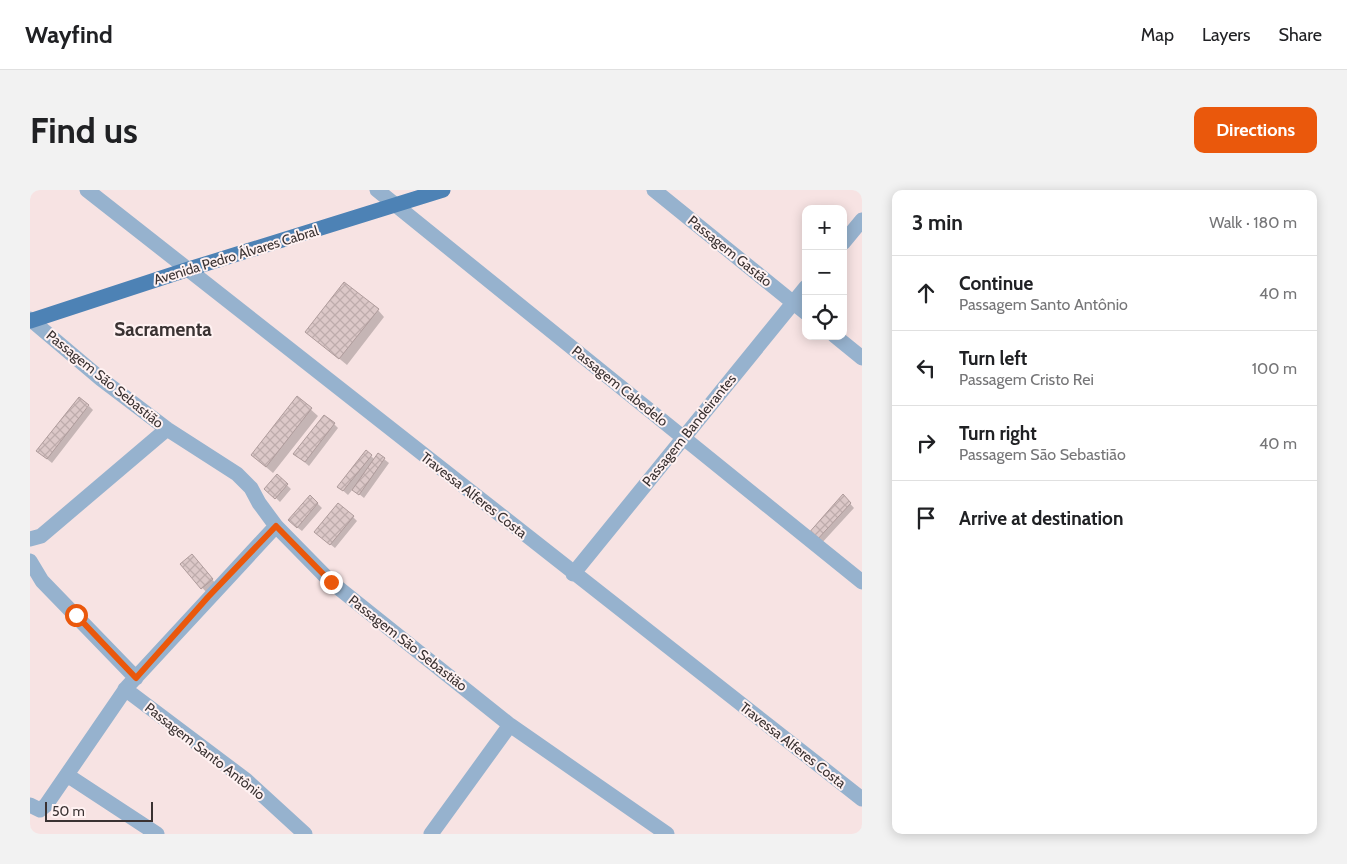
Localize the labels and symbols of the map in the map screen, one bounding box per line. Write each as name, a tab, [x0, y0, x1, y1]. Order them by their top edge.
street label: Passagem Gastão	[684, 211, 776, 291]
street label: Avenida Pedro Álvares Cabral	[151, 221, 321, 289]
district label: Sacramenta	[114, 318, 212, 341]
street label: Passagem São Sebastião	[43, 326, 168, 432]
street label: Passagem Cabedelo	[568, 342, 672, 430]
street label: Passagem Bandeirantes	[638, 370, 740, 490]
street label: Travessa Alferes Costa	[417, 448, 531, 542]
route end	[320, 571, 343, 594]
street label: Passagem São Sebastião	[345, 591, 471, 695]
route start	[65, 604, 88, 627]
street label: Passagem Santo Antônio	[141, 698, 269, 804]
street label: Travessa Alferes Costa	[736, 698, 850, 792]
scale bar	[45, 799, 152, 822]

